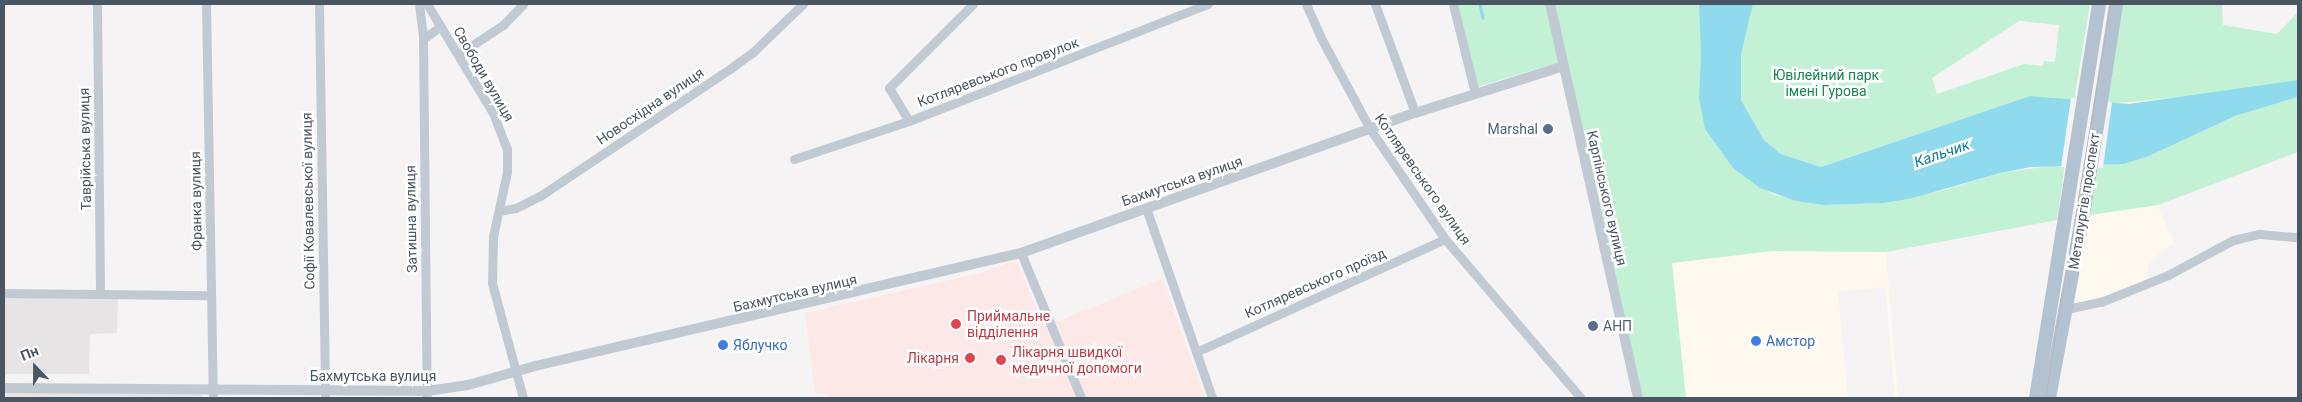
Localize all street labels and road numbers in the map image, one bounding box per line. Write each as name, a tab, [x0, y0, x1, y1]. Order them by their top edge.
street label: Свободи вулиця	[450, 24, 518, 124]
street label: Котляревського провулок	[915, 33, 1081, 111]
street label: Новосхідна вулиця	[593, 64, 707, 148]
street label: Таврійська вулиця	[76, 88, 94, 210]
street label: Котляревського вулиця	[1371, 110, 1475, 248]
street label: Софії Ковалевської вулиця	[298, 112, 318, 290]
street label: Карпінського вулиця	[1583, 129, 1631, 267]
street label: Металургів проспект	[2065, 131, 2103, 271]
street label: Франка вулиця	[187, 151, 205, 251]
street label: Бахмутська вулиця	[1119, 152, 1245, 210]
street label: Затишна вулиця	[402, 165, 420, 273]
street label: Котляревського проїзд	[1242, 244, 1388, 322]
street label: Бахмутська вулиця	[731, 271, 859, 315]
street label: Бахмутська вулиця	[310, 368, 436, 384]

